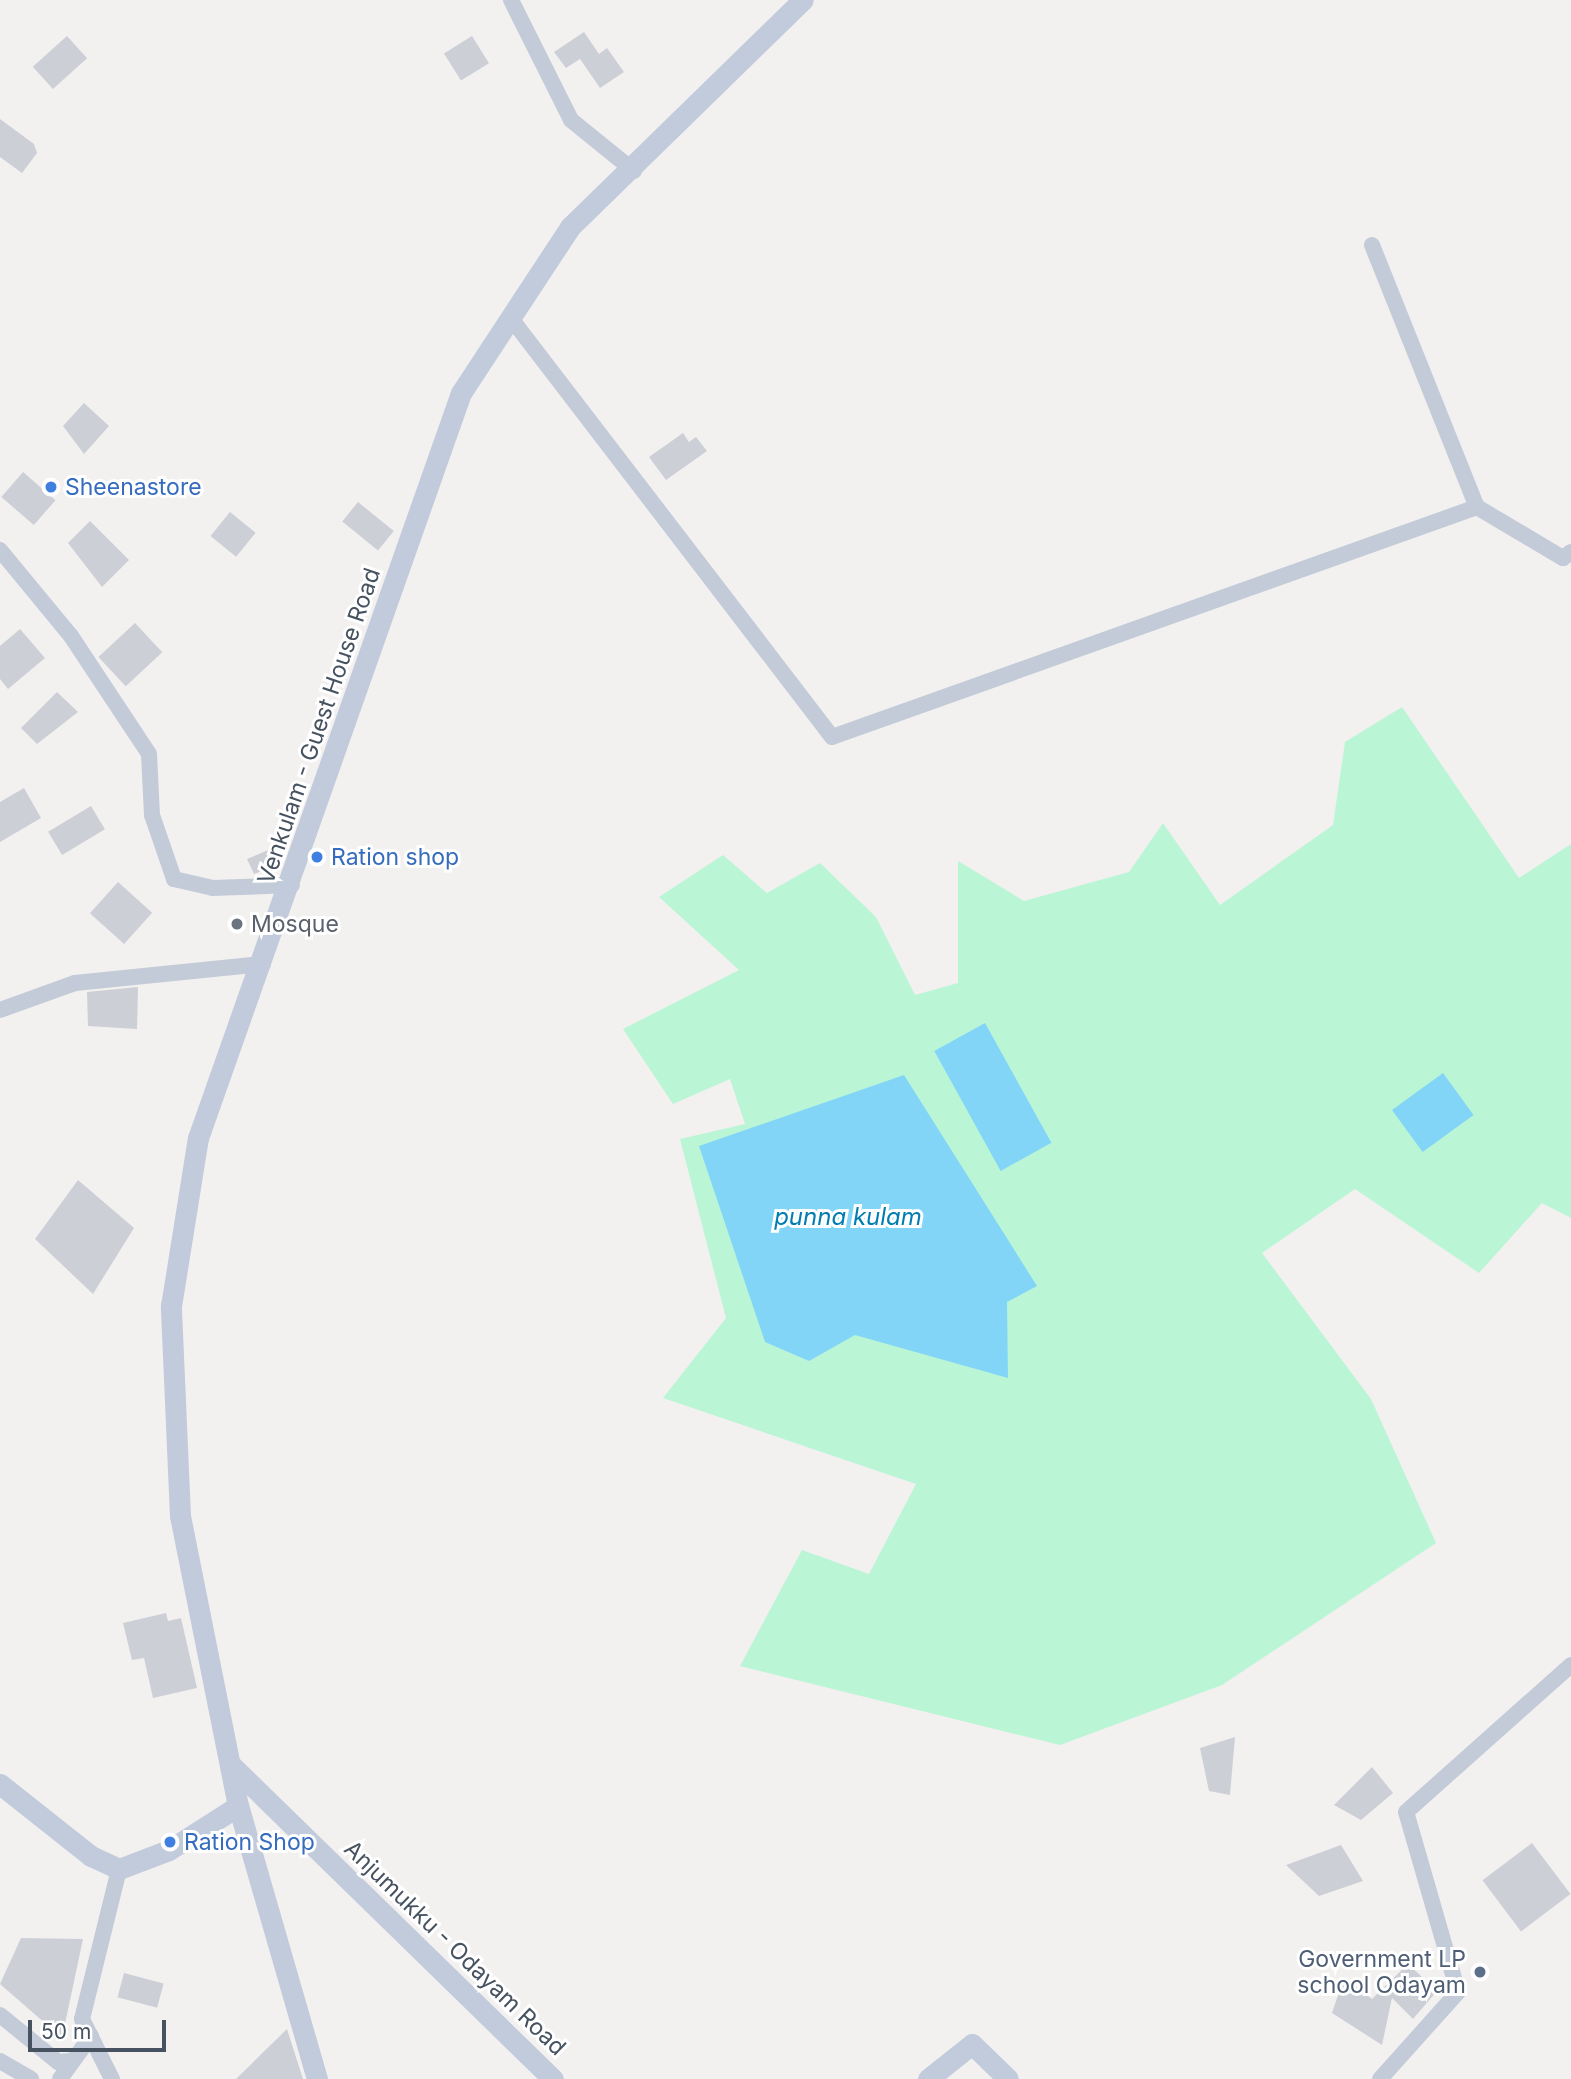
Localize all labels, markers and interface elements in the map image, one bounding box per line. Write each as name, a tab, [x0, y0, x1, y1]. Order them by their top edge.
place label: Sheenastore	[65, 473, 202, 501]
marker: Sheenastore	[43, 479, 59, 495]
street label: Venkulam - Guest House Road	[252, 564, 386, 888]
place label: Ration shop	[331, 843, 459, 871]
marker: Ration shop	[309, 849, 325, 865]
place label: Mosque	[251, 910, 339, 938]
marker: Mosque	[229, 916, 245, 932]
water label: punna kulam	[774, 1203, 922, 1231]
place label: Ration Shop	[184, 1828, 315, 1856]
marker: Ration Shop	[162, 1834, 178, 1850]
street label: Anjumukku - Odayam Road	[339, 1835, 571, 2061]
place label: Government LP school Odayam	[1297, 1945, 1466, 1999]
marker: Government LP school Odayam	[1472, 1964, 1488, 1980]
scale bar	[32, 2006, 170, 2050]
text: 50 m	[41, 2019, 91, 2044]

